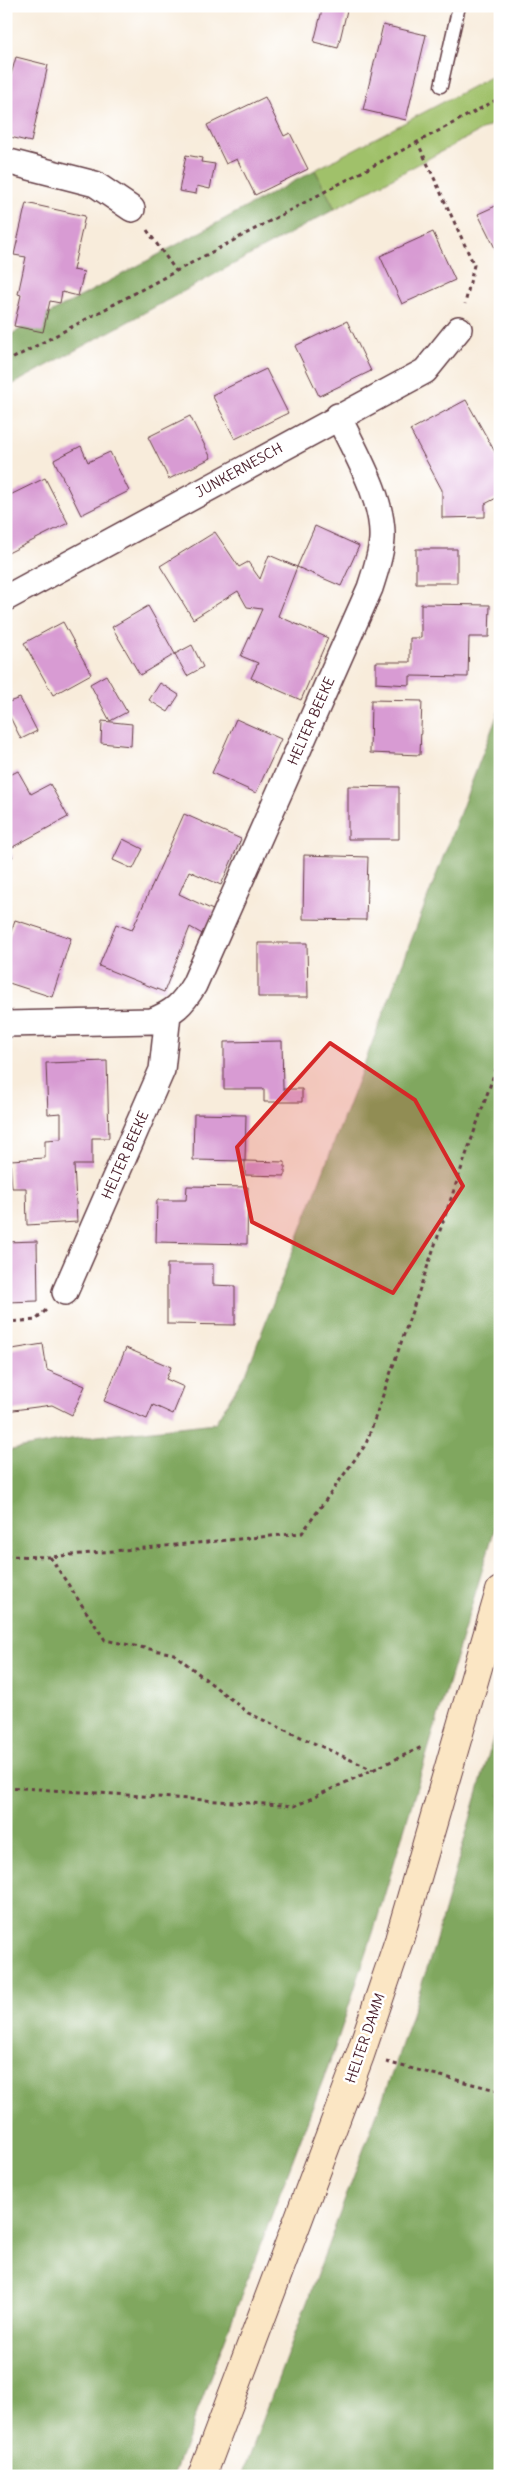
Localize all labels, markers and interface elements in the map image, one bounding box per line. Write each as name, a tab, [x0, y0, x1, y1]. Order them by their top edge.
street label: JUNKERNESCH	[192, 439, 286, 501]
street label: HELTER BEEKE	[284, 674, 338, 768]
street label: HELTER BEEKE	[98, 1108, 152, 1202]
street label: HELTER DAMM	[341, 1991, 389, 2085]

